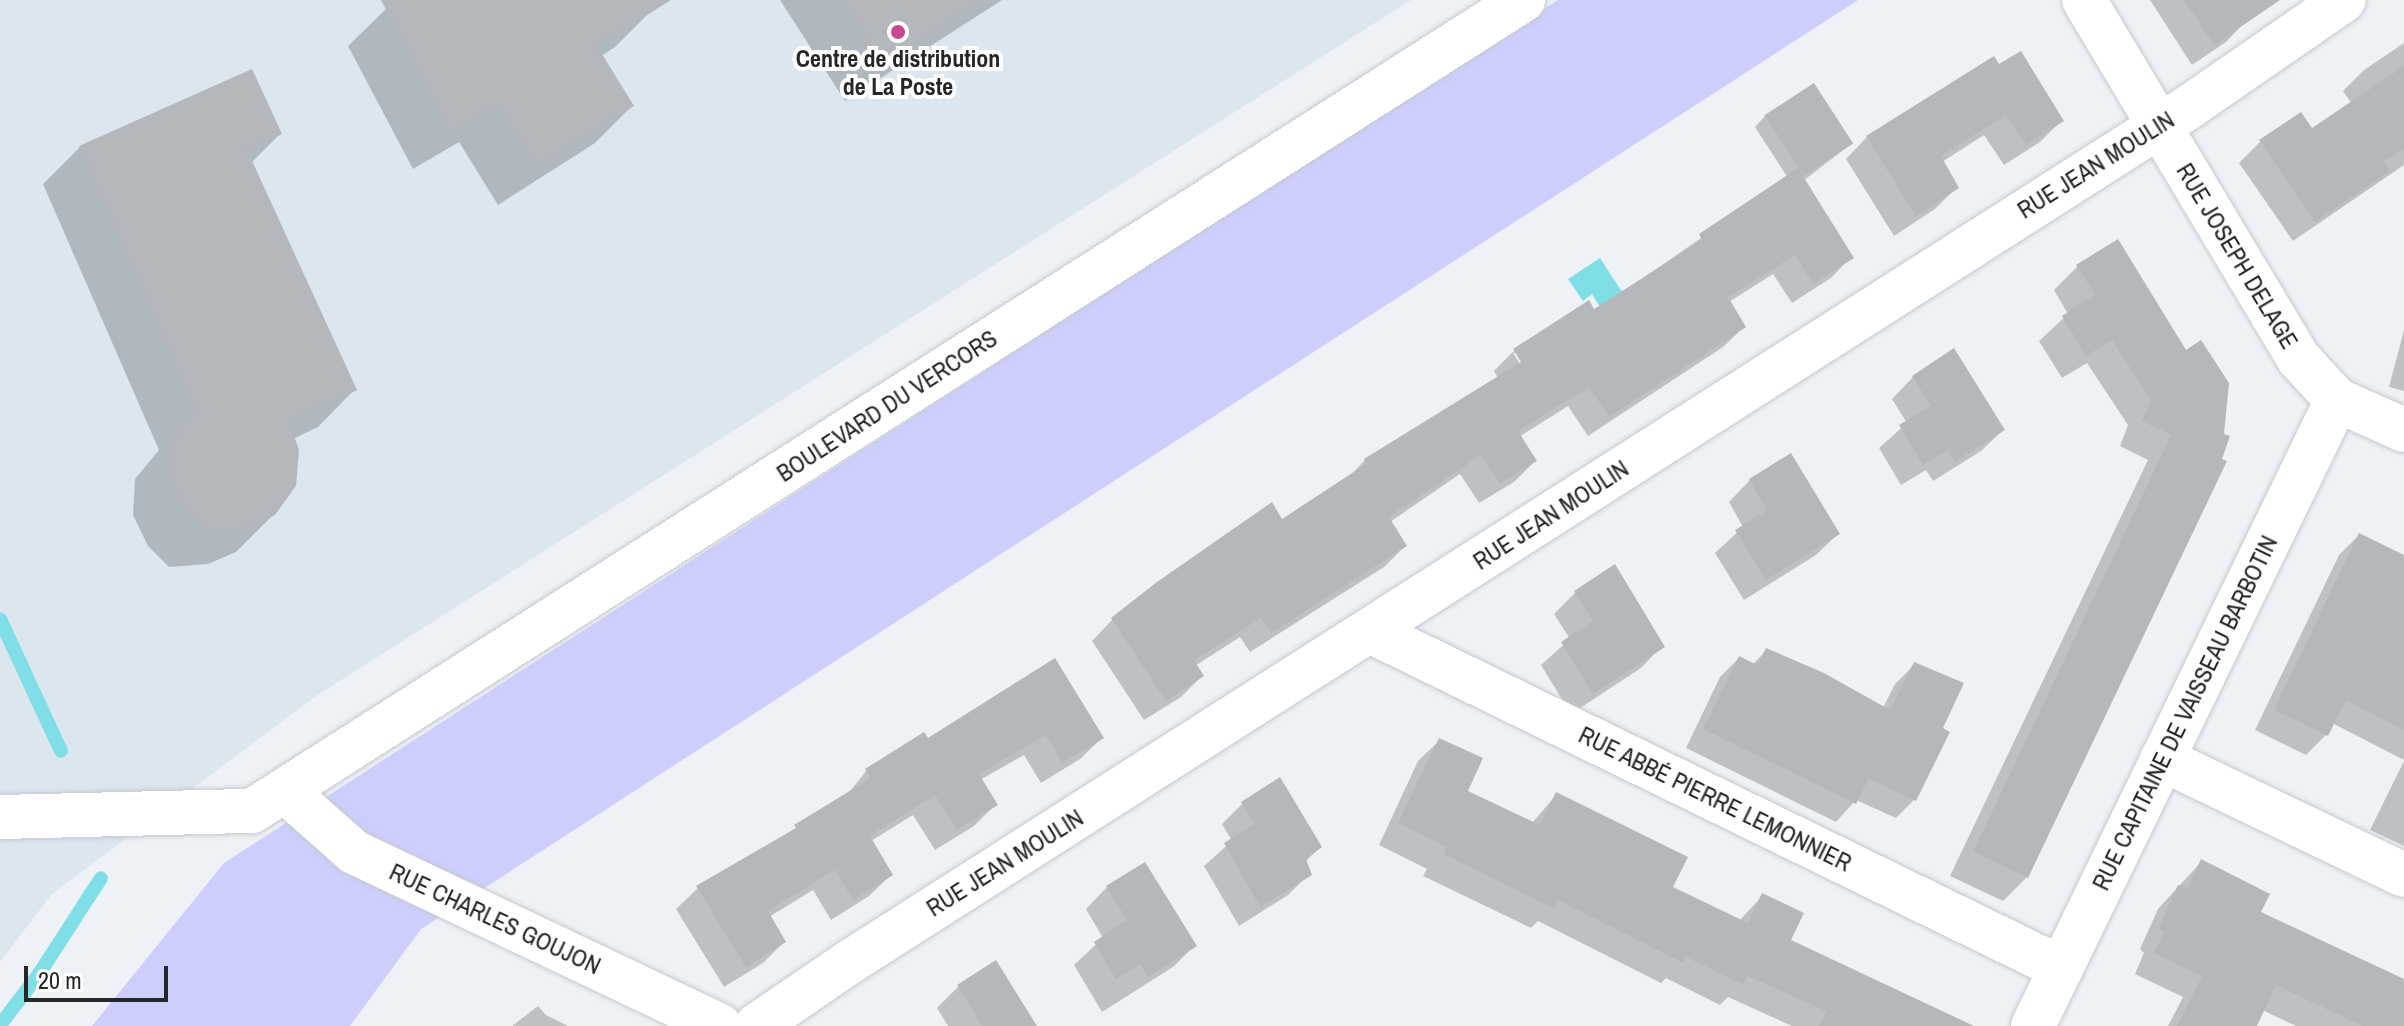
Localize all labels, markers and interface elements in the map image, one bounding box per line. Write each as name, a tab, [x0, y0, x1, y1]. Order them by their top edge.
marker: Centre de distribution de La Poste	[889, 23, 907, 41]
place label: Centre de distribution de La Poste	[796, 45, 1000, 101]
street label: RUE JEAN MOULIN	[2012, 105, 2180, 225]
street label: RUE JOSEPH DELAGE	[2170, 158, 2304, 354]
street label: BOULEVARD DU VERCORS	[772, 324, 1002, 488]
street label: RUE JEAN MOULIN	[1468, 454, 1634, 576]
street label: RUE CAPITAINE DE VAISSEAU BARBOTIN	[2086, 531, 2284, 895]
street label: RUE ABBÉ PIERRE LEMONNIER	[1574, 720, 1856, 878]
street label: RUE JEAN MOULIN	[921, 803, 1089, 923]
street label: RUE CHARLES GOUJON	[385, 857, 605, 981]
scale bar	[28, 950, 172, 1000]
text: 20 m	[38, 964, 82, 996]

